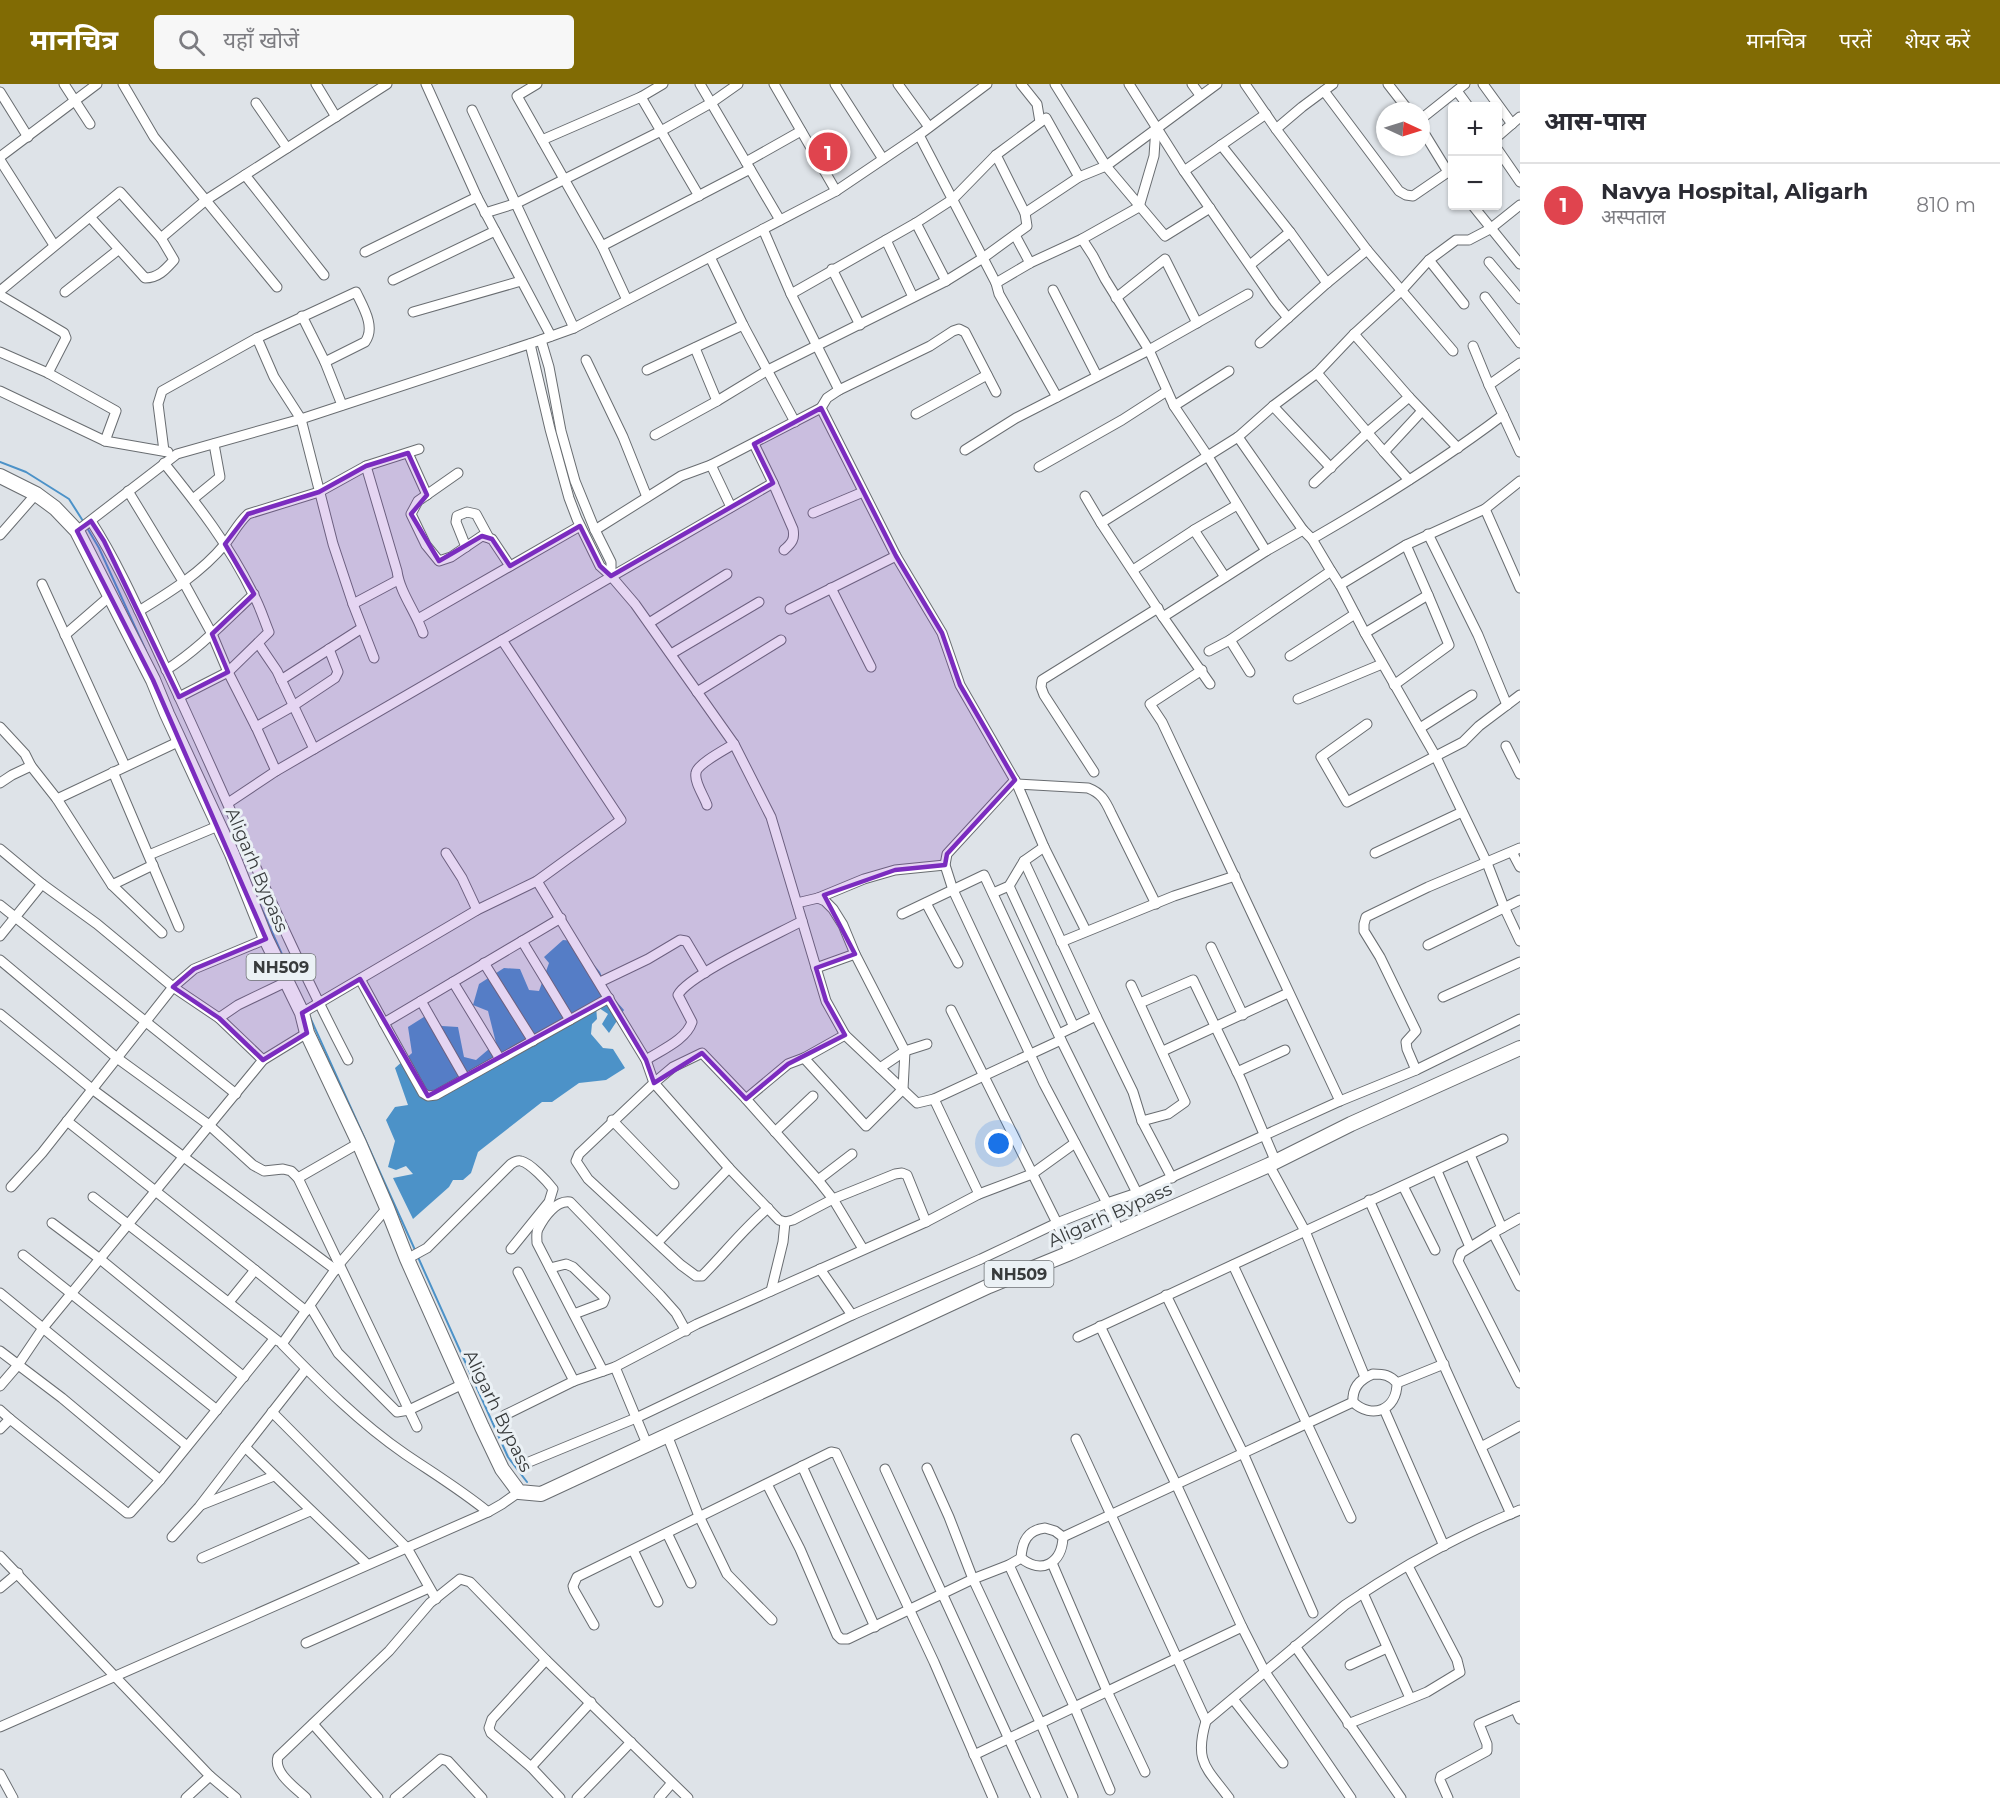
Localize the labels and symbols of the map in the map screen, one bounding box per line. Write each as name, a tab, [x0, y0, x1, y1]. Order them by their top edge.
north arrow	[1376, 102, 1430, 156]
pin: 1	[808, 130, 848, 174]
street label: Aligarh Bypass	[221, 804, 293, 936]
road number: NH509	[246, 954, 316, 980]
your location	[984, 1129, 1013, 1158]
street label: Aligarh Bypass	[1045, 1178, 1175, 1252]
road number: NH509	[984, 1261, 1054, 1287]
street label: Aligarh Bypass	[459, 1346, 537, 1476]

